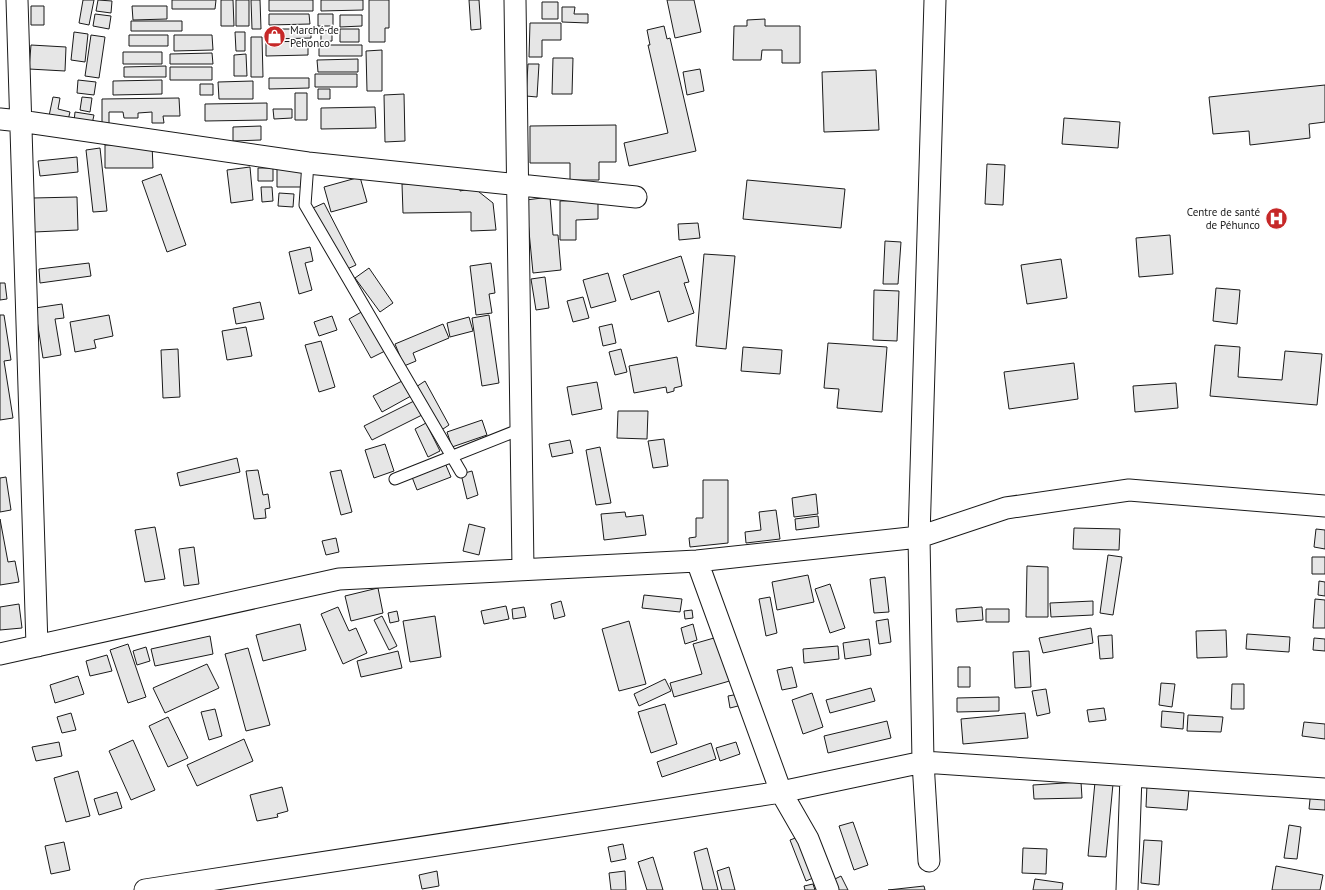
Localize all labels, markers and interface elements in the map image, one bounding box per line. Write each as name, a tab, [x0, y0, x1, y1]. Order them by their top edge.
shop icon: Marché de Pehonco	[262, 23, 288, 49]
place label: Marché de Pehonco	[290, 23, 339, 50]
place label: Centre de santé de Péhunco	[1187, 205, 1260, 232]
hospital icon: Centre de santé de Péhunco	[1263, 205, 1289, 231]

